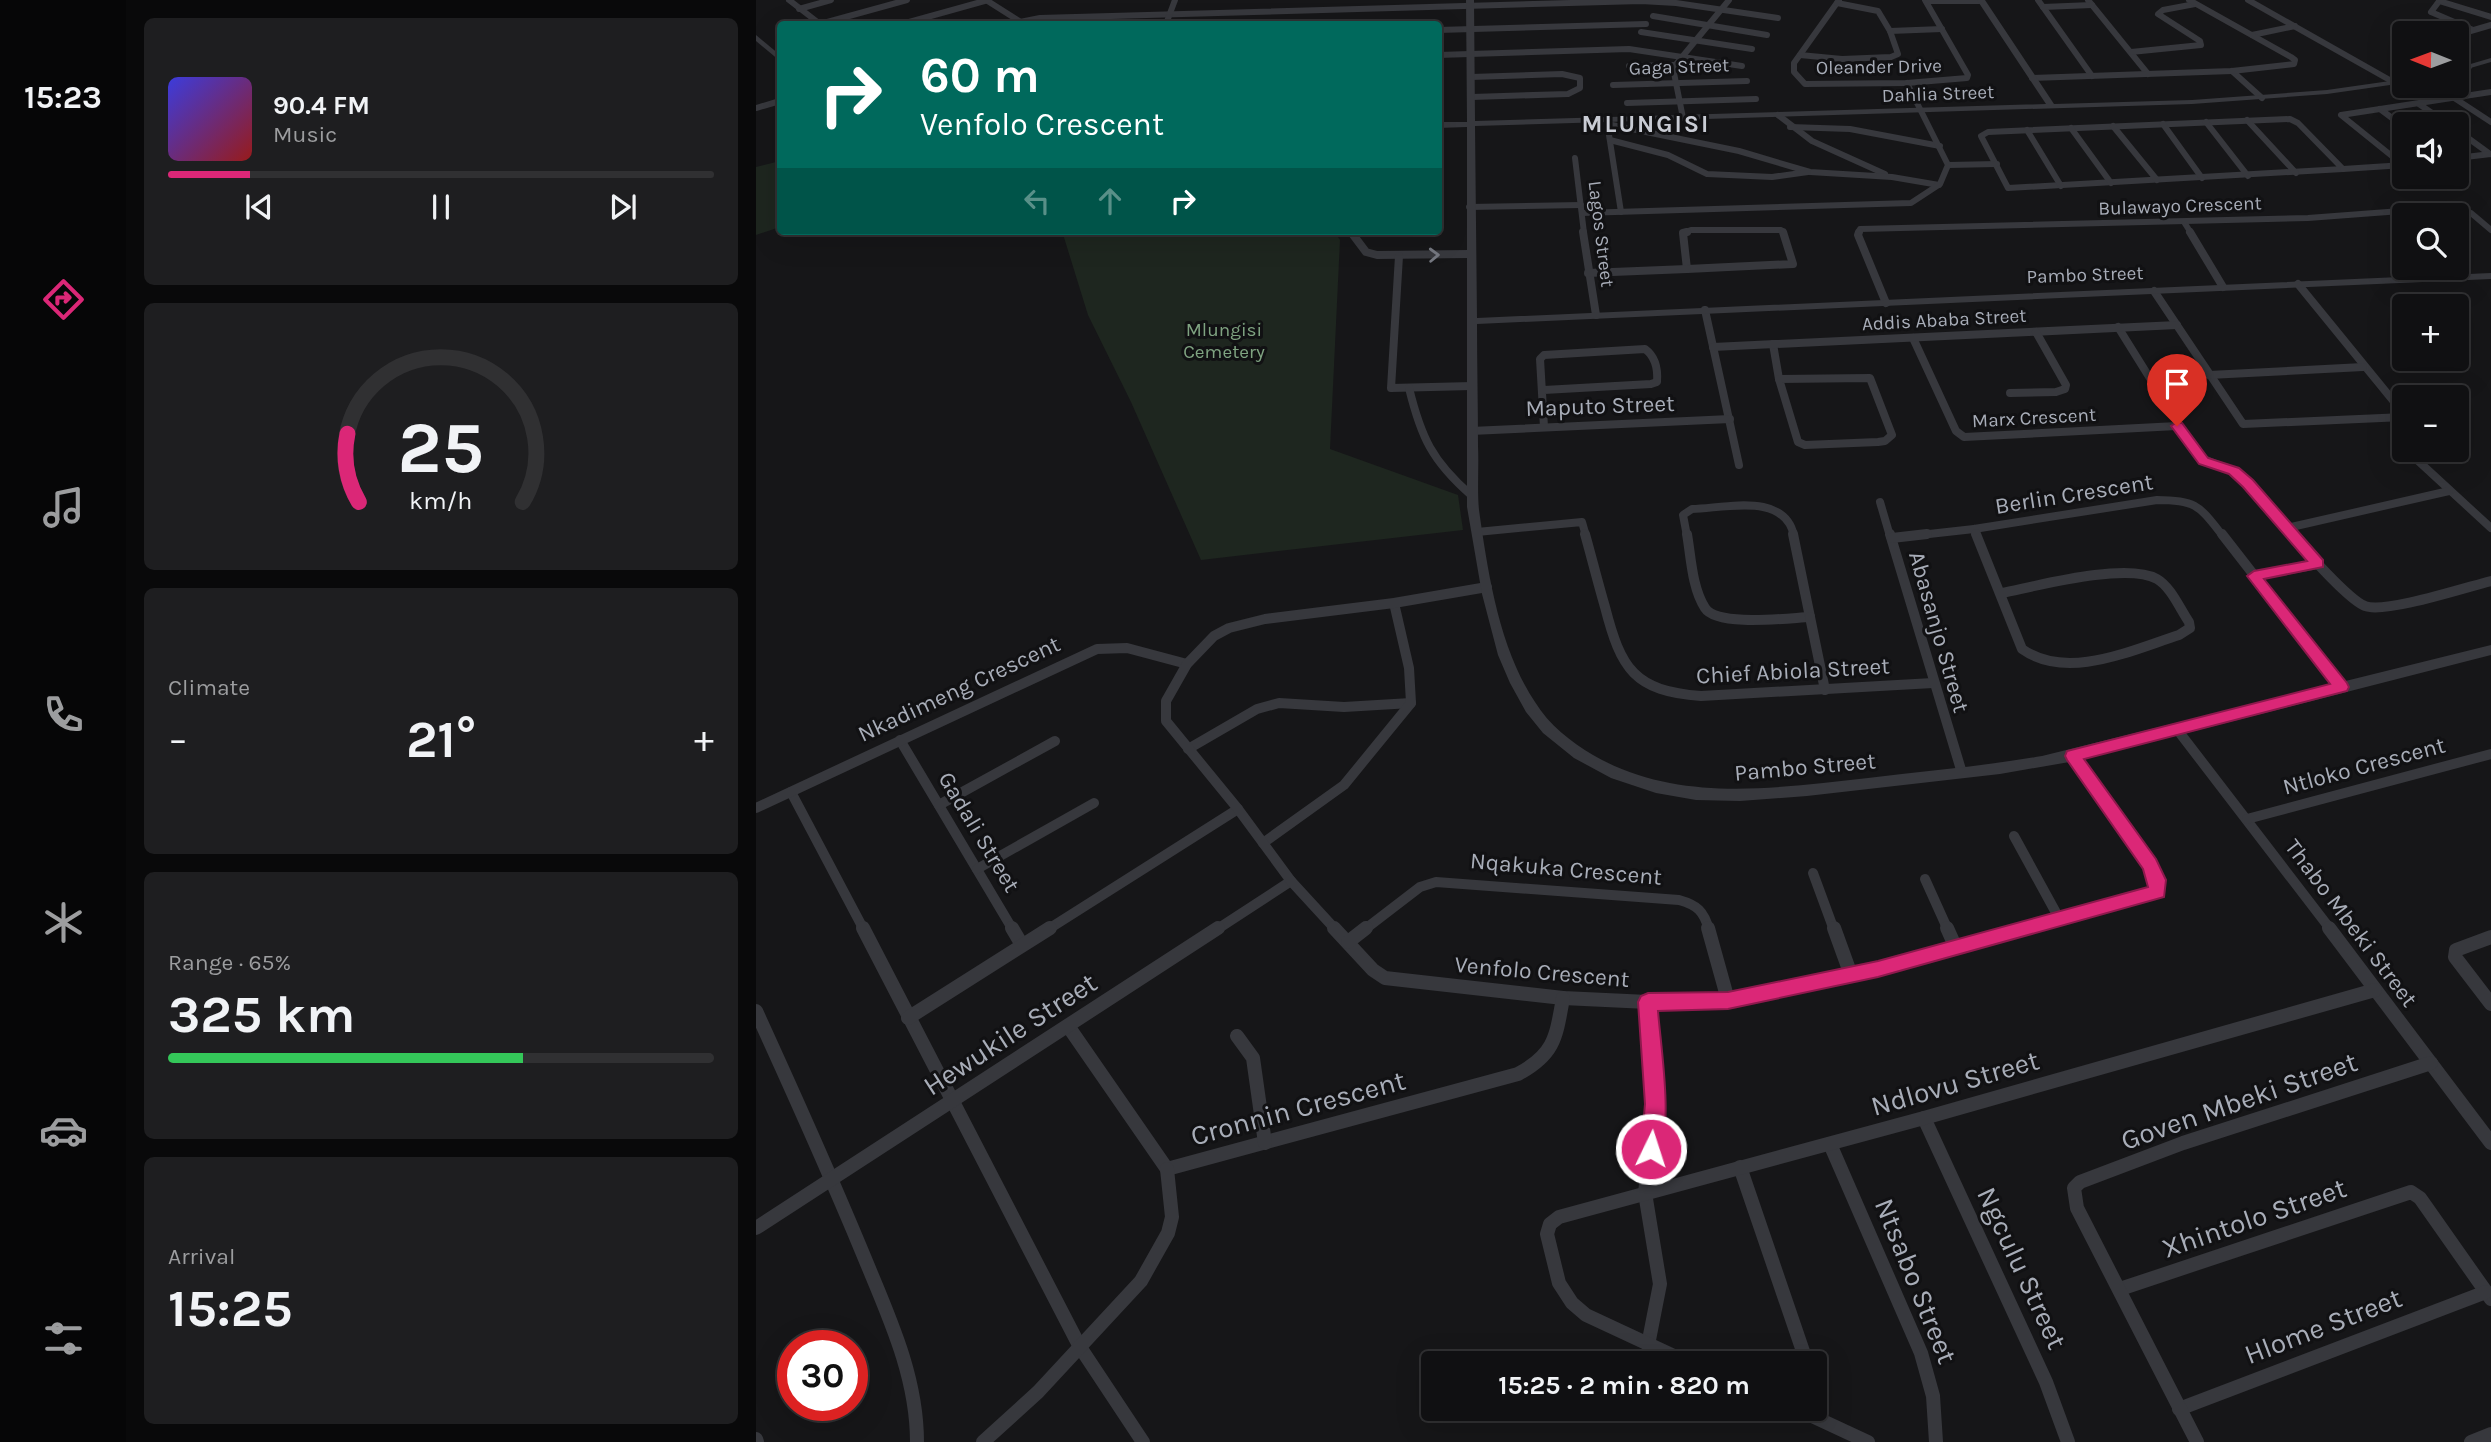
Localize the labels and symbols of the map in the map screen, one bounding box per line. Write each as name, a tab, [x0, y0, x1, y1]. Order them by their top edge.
north arrow	[2392, 21, 2469, 98]
street label: Gaga Street	[1628, 54, 1730, 80]
street label: Oleander Drive	[1816, 55, 1942, 79]
street label: Dahlia Street	[1881, 81, 1995, 107]
district label: MLUNGISI	[1582, 110, 1710, 138]
street label: Lagos Street	[1584, 180, 1618, 288]
street label: Bulawayo Crescent	[2098, 192, 2262, 220]
one-way arrow	[1429, 247, 1440, 262]
street label: Pambo Street	[2026, 262, 2144, 288]
street label: Addis Ababa Street	[1861, 305, 2027, 335]
park label: Mlungisi Cemetery	[1183, 319, 1265, 363]
pin	[2147, 354, 2207, 426]
street label: Maputo Street	[1525, 390, 1675, 422]
street label: Marx Crescent	[1971, 404, 2097, 432]
street label: Berlin Crescent	[1993, 468, 2155, 520]
street label: Abasanjo Street	[1903, 548, 1975, 716]
street label: Nkadimeng Crescent	[854, 630, 1065, 748]
street label: Chief Abiola Street	[1695, 652, 1891, 690]
street label: Ntloko Crescent	[2280, 731, 2448, 801]
street label: Pambo Street	[1733, 747, 1877, 787]
street label: Gadali Street	[932, 767, 1026, 897]
street label: Thabo Mbeki Street	[2279, 834, 2423, 1012]
street label: Nqakuka Crescent	[1469, 847, 1663, 891]
street label: Venfolo Crescent	[1453, 951, 1631, 993]
street label: Hewukile Street	[917, 966, 1103, 1102]
street label: Ndlovu Street	[1867, 1043, 2043, 1123]
street label: Goven Mbeki Street	[2117, 1045, 2361, 1157]
street label: Cronnin Crescent	[1187, 1063, 1409, 1153]
position arrow	[1614, 1112, 1688, 1186]
street label: Xhintolo Street	[2158, 1171, 2350, 1265]
street label: Ngculu Street	[1970, 1182, 2074, 1354]
street label: Ntsabo Street	[1868, 1194, 1964, 1368]
street label: Hlome Street	[2240, 1281, 2406, 1371]
speed limit sign: 30	[777, 1330, 868, 1421]

